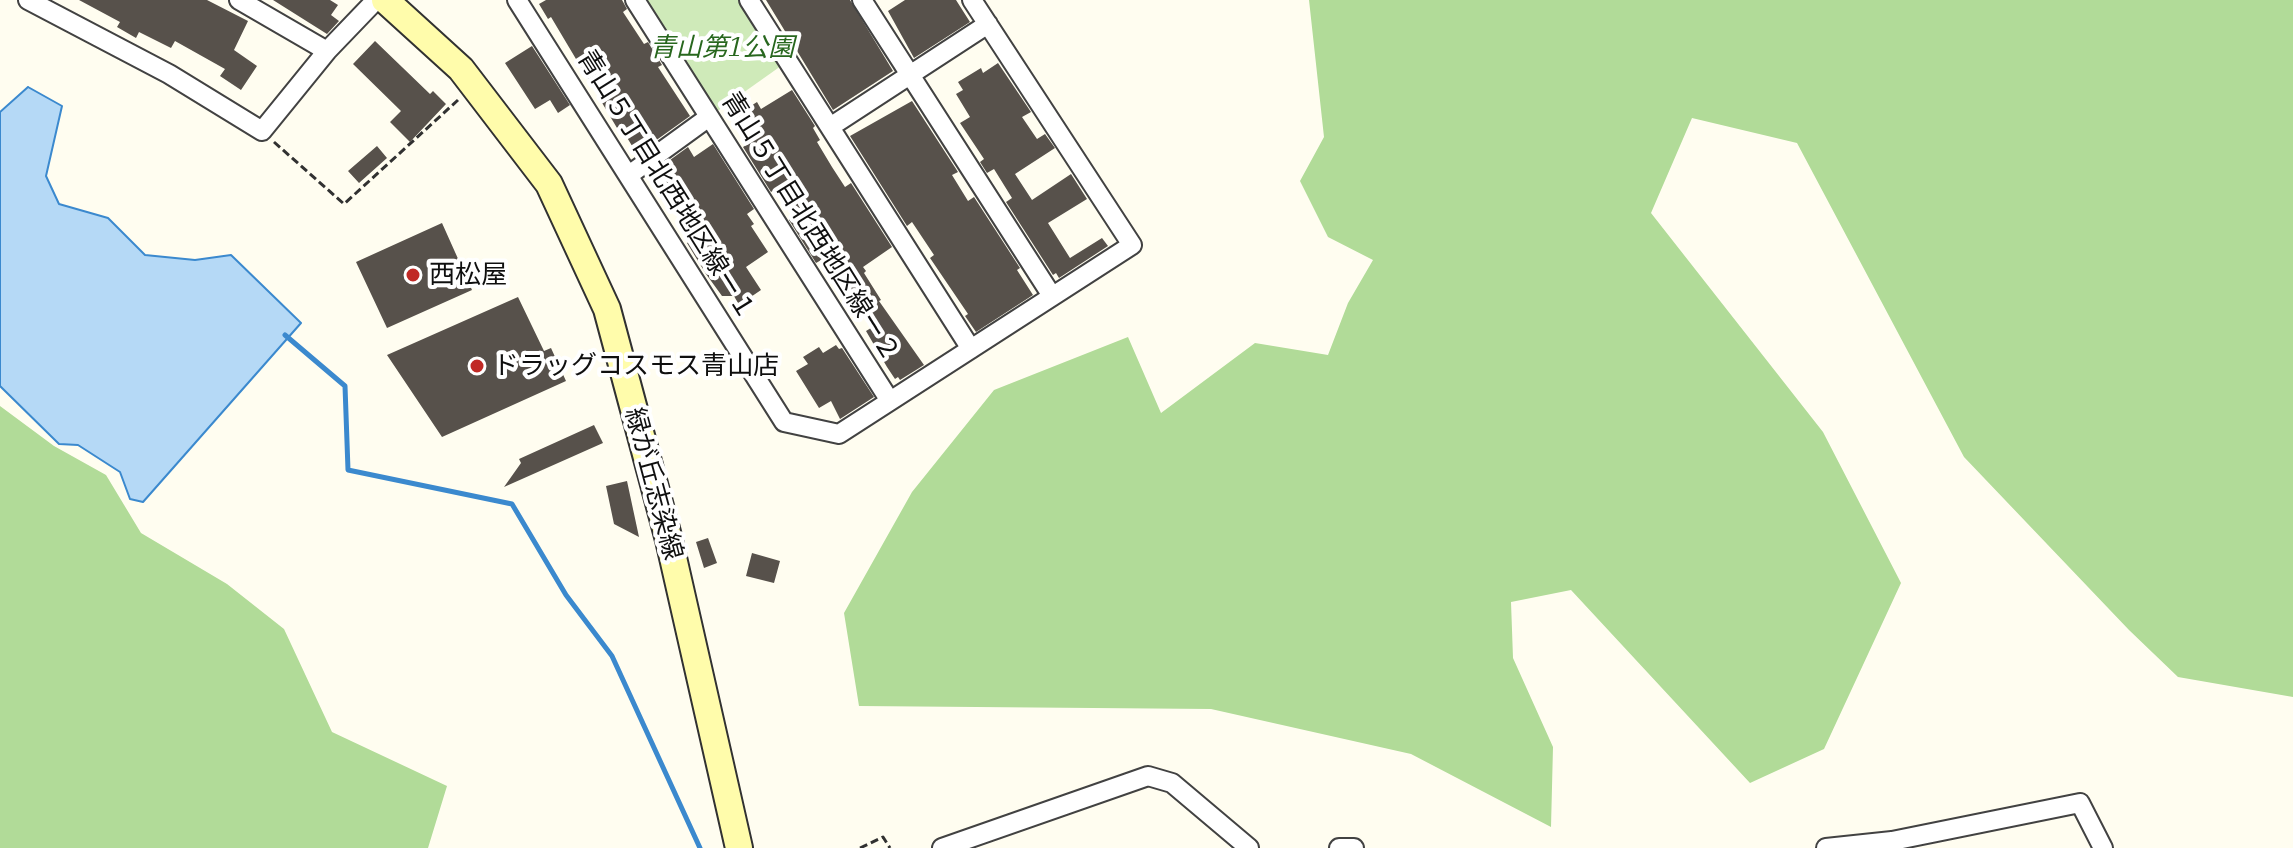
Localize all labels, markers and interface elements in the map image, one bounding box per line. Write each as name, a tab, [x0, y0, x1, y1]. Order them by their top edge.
park label: 青山第1公園	[650, 32, 794, 64]
street label: 青山５丁目北西地区線ー１	[570, 44, 762, 326]
street label: 青山５丁目北西地区線ー２	[714, 86, 906, 368]
place label: 西松屋	[429, 259, 507, 291]
marker: 西松屋	[404, 266, 422, 284]
place label: ドラッグコスモス青山店	[493, 350, 779, 382]
marker: ドラッグコスモス青山店	[468, 357, 486, 375]
street label: 緑が丘志染線	[618, 405, 688, 563]

